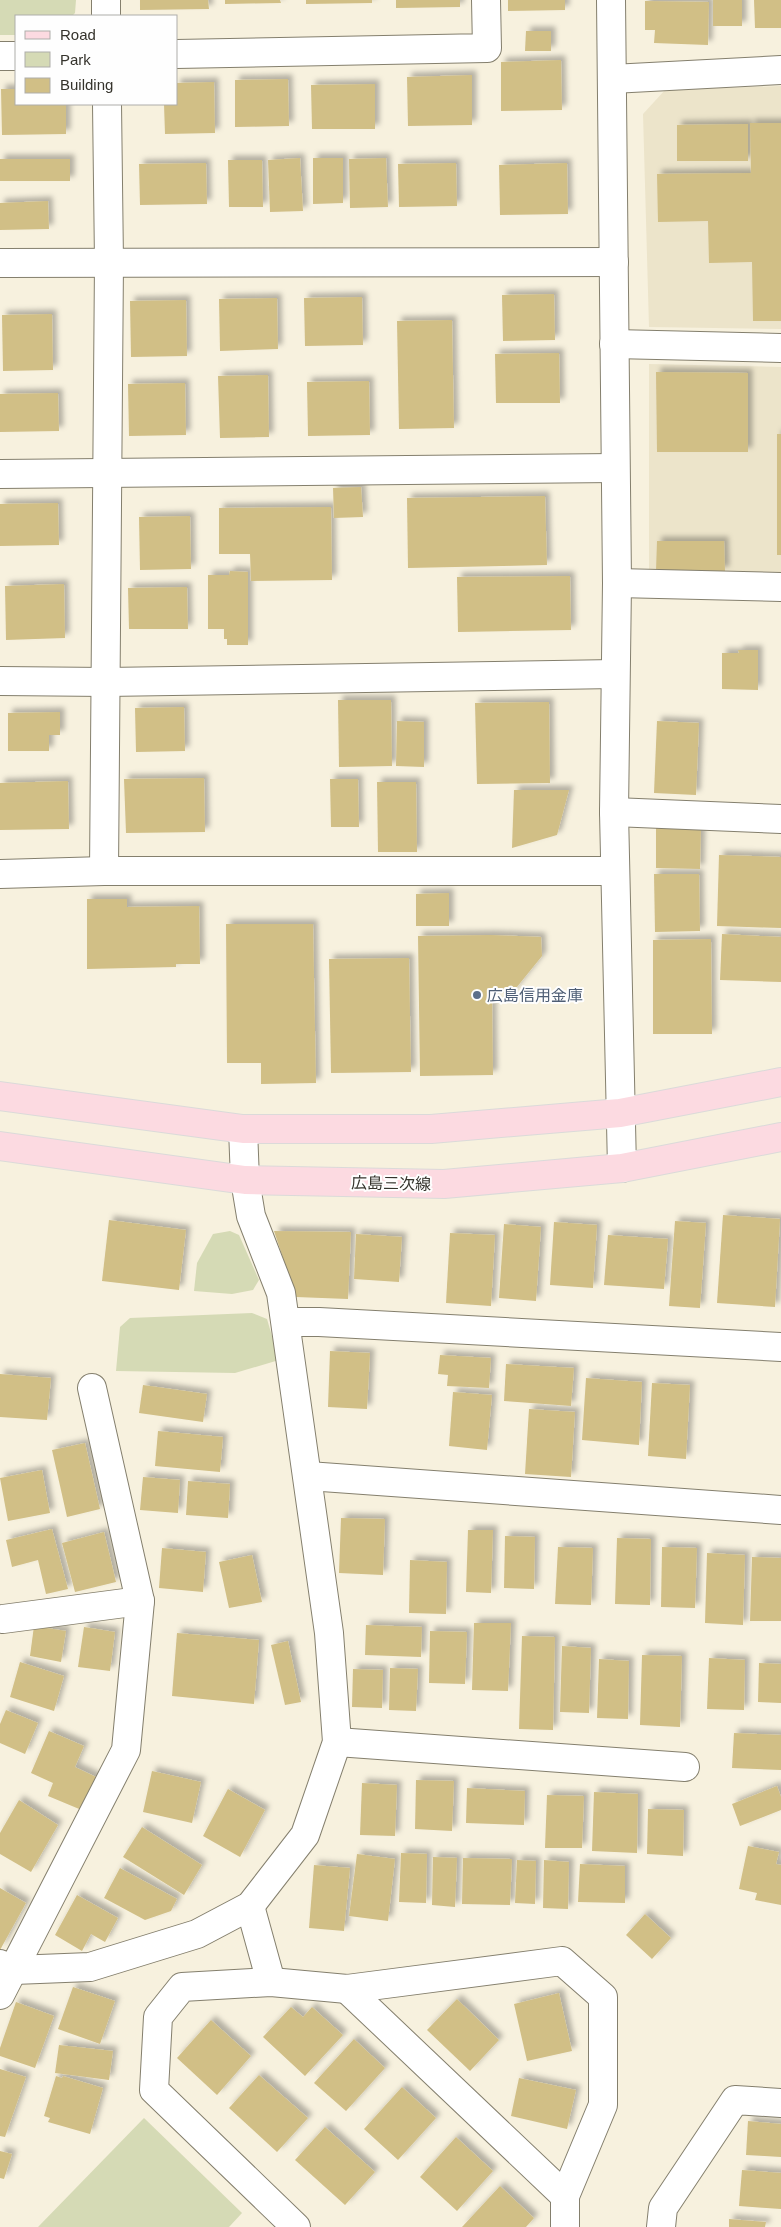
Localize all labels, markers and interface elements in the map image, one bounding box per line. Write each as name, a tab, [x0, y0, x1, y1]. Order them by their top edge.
legend	[15, 15, 178, 105]
text: Road	[60, 26, 96, 43]
text: Park	[60, 51, 91, 68]
text: Building	[60, 76, 113, 93]
place label: 広島信用金庫	[487, 987, 583, 1004]
marker: 広島信用金庫	[471, 989, 483, 1001]
street label: 広島三次線	[351, 1174, 431, 1193]

